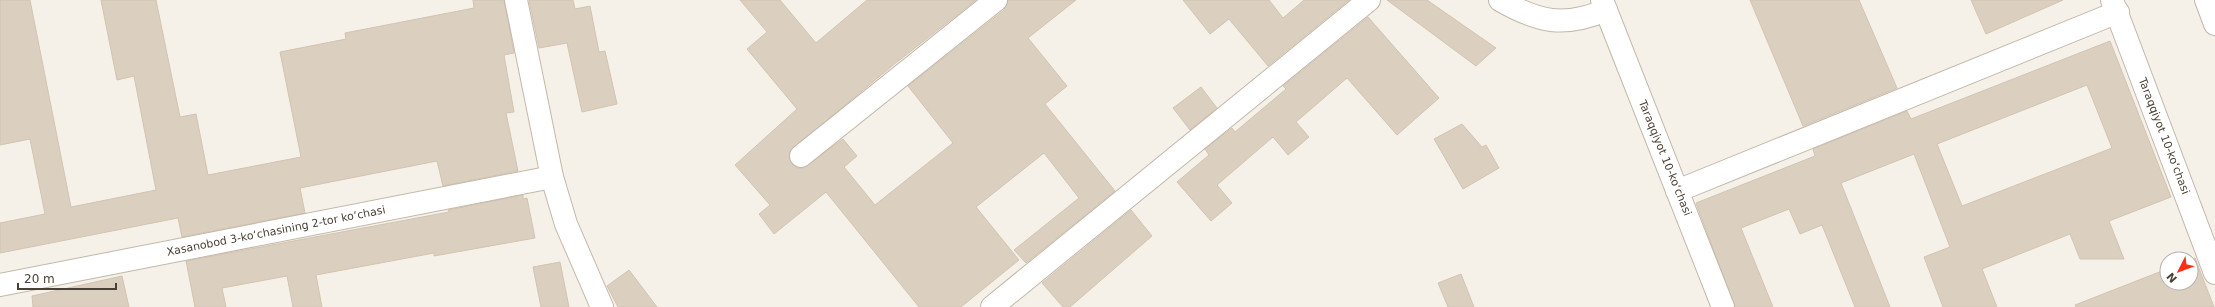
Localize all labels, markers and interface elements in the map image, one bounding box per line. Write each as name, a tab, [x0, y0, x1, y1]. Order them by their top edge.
street label: Taraqqiyot 10-koʻchasi	[2135, 75, 2192, 196]
street label: Taraqqiyot 10-koʻchasi	[1635, 97, 1694, 218]
street label: Xasanobod 3-koʻchasining 2-tor koʻchasi	[165, 203, 387, 259]
north arrow	[2159, 251, 2199, 291]
scale bar	[18, 265, 116, 291]
text: N	[2164, 270, 2180, 285]
text: 20 m	[24, 272, 55, 286]

